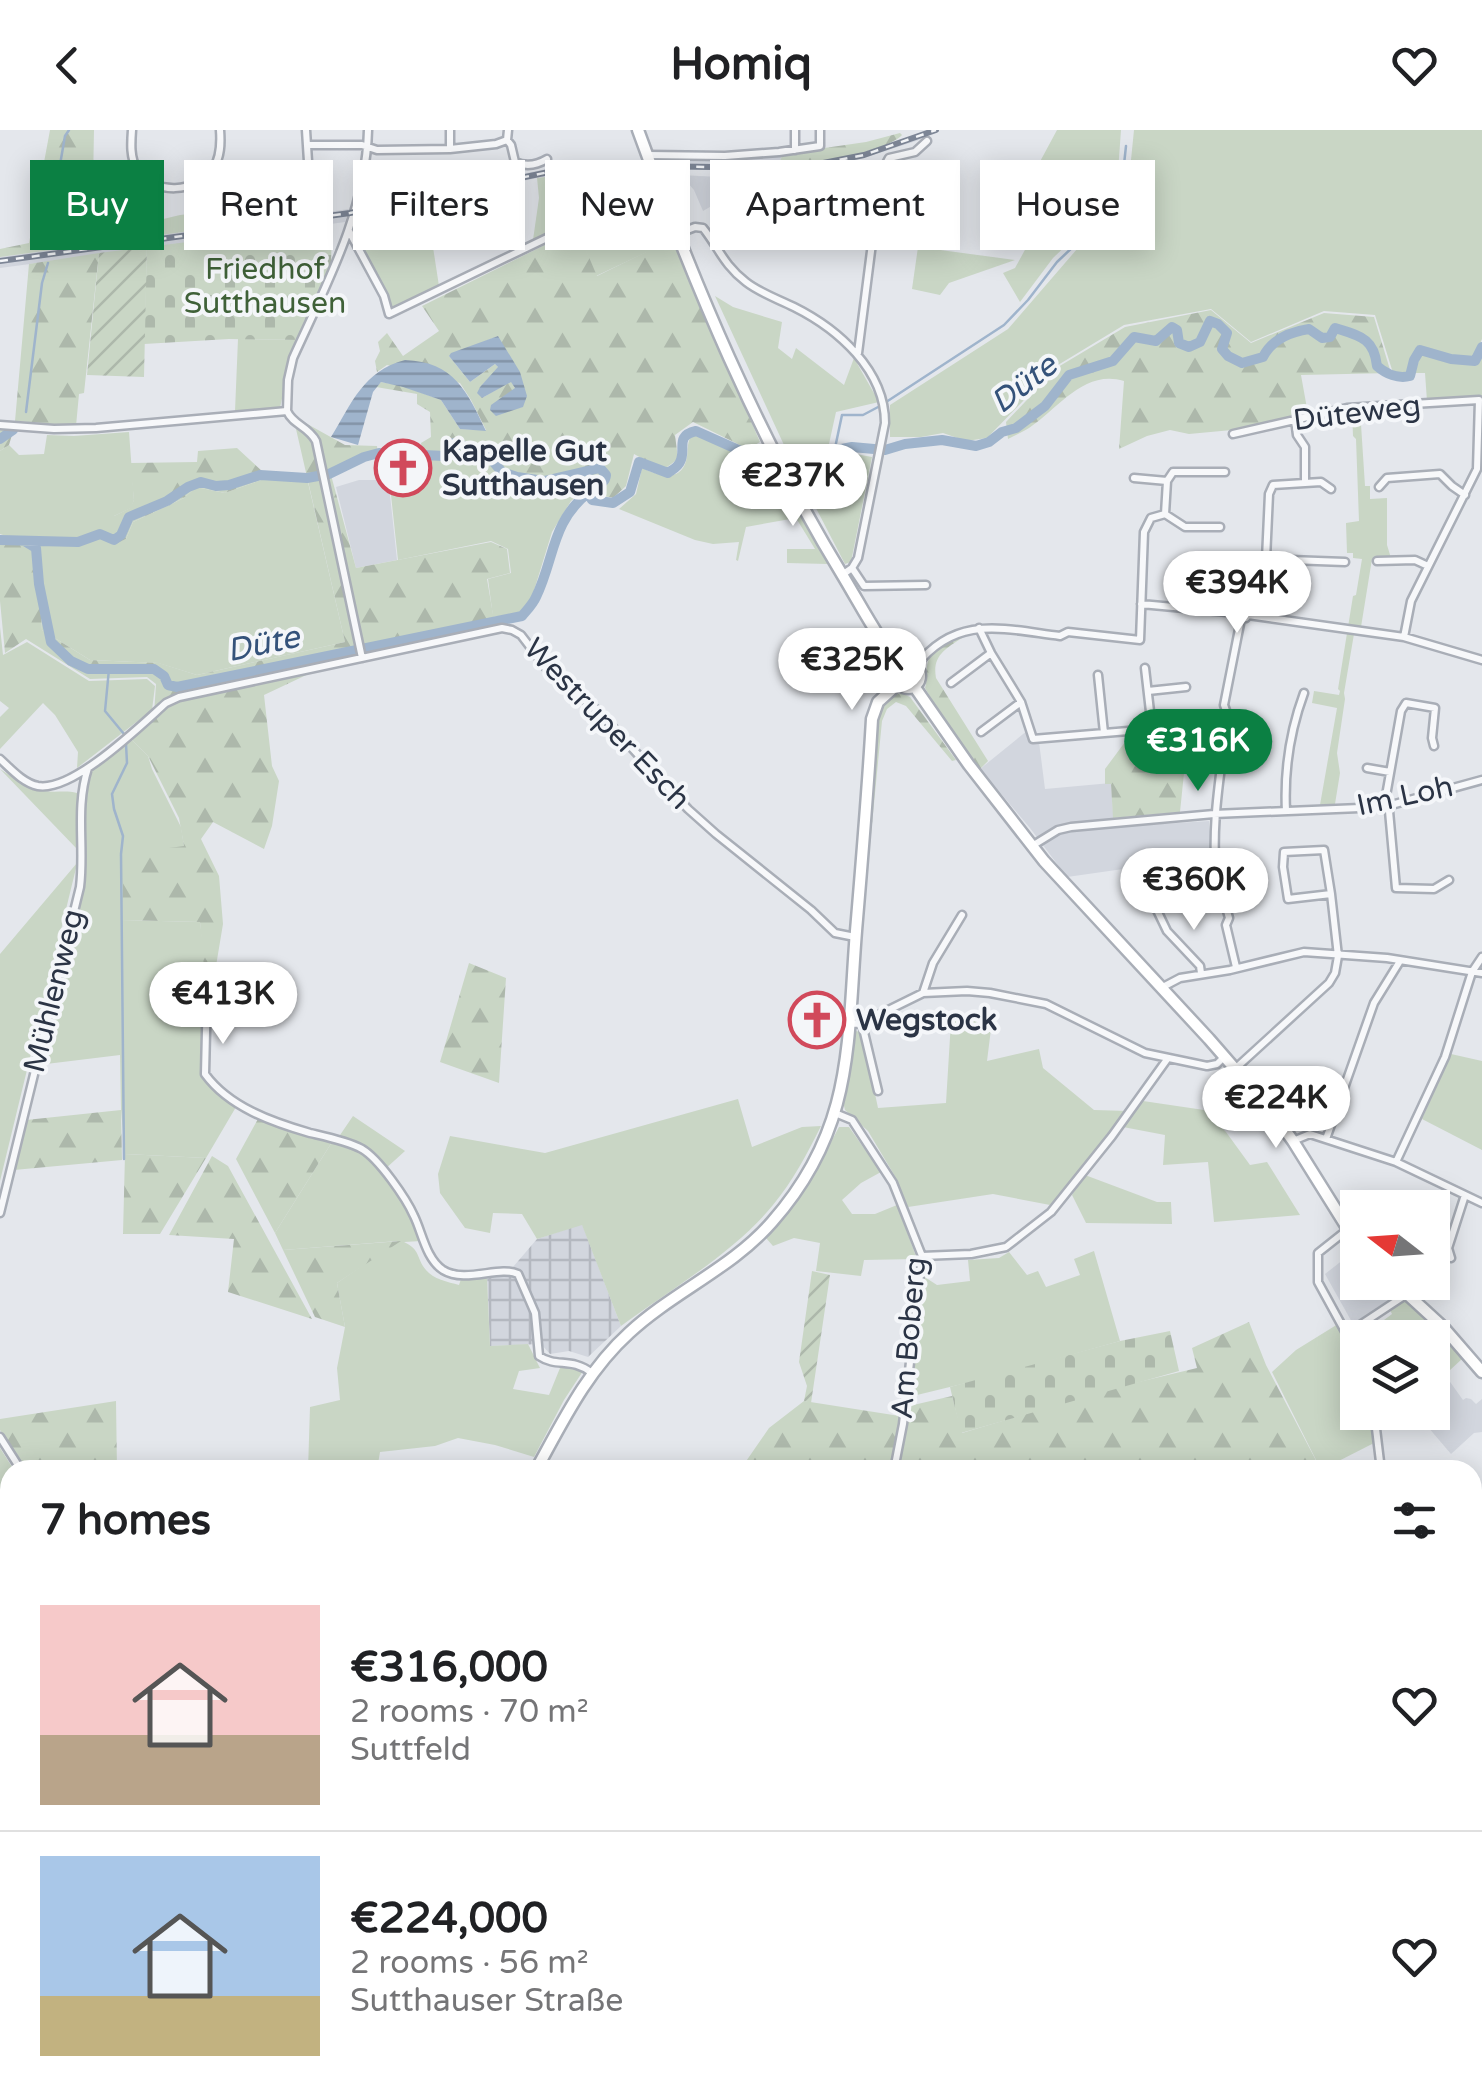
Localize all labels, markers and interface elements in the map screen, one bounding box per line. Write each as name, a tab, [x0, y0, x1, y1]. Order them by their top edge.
icon: back	[40, 38, 95, 93]
text: Homiq	[670, 38, 812, 92]
icon: heart	[1387, 38, 1442, 93]
chip: Buy	[30, 160, 164, 250]
chip: Rent	[184, 160, 333, 250]
chip: Filters	[353, 160, 525, 250]
chip: New	[545, 160, 690, 250]
chip: Apartment	[710, 160, 960, 250]
chip: House	[980, 160, 1155, 250]
park label: Friedhof Sutthausen	[184, 251, 346, 322]
water label: Düte	[983, 345, 1066, 422]
street label: Düteweg	[1291, 387, 1423, 439]
place label: Kapelle Gut Sutthausen	[442, 433, 608, 504]
church icon: Kapelle Gut Sutthausen	[373, 438, 433, 498]
pin: €237K	[723, 444, 863, 529]
text: €237K	[741, 457, 845, 495]
pin: €394K	[1167, 551, 1307, 636]
text: €394K	[1185, 564, 1289, 602]
water label: Düte	[223, 617, 305, 670]
pin: €325K	[782, 628, 922, 713]
street label: Westruper Esch	[516, 630, 698, 818]
text: €325K	[800, 641, 904, 679]
pin: €316K	[1128, 709, 1268, 794]
text: €316K	[1146, 722, 1250, 760]
street label: Im Loh	[1354, 768, 1456, 824]
pin: €360K	[1124, 848, 1264, 933]
text: €360K	[1142, 861, 1246, 899]
street label: Mühlenweg	[16, 905, 92, 1077]
pin: €413K	[153, 962, 293, 1047]
text: €413K	[171, 975, 275, 1013]
church icon: Wegstock	[787, 990, 847, 1050]
place label: Wegstock	[856, 1002, 997, 1039]
pin: €224K	[1206, 1066, 1346, 1151]
text: €224K	[1224, 1079, 1328, 1117]
north arrow	[1340, 1190, 1450, 1300]
map controls	[1340, 1190, 1450, 1430]
street label: Am Boberg	[883, 1256, 935, 1420]
button: layers	[1340, 1320, 1450, 1430]
icon: filters	[1387, 1493, 1442, 1548]
text: 7 homes	[40, 1495, 211, 1546]
text: €316,000	[350, 1642, 548, 1693]
icon: home	[120, 1645, 240, 1765]
icon: heart	[1387, 1678, 1442, 1733]
text: 2 rooms · 70 m²	[350, 1693, 589, 1731]
text: Suttfeld	[350, 1731, 471, 1769]
text: €224,000	[350, 1893, 548, 1944]
icon: home	[120, 1896, 240, 2016]
icon: heart	[1387, 1929, 1442, 1984]
text: 2 rooms · 56 m²	[350, 1944, 589, 1982]
text: Sutthauser Straße	[350, 1982, 623, 2020]

